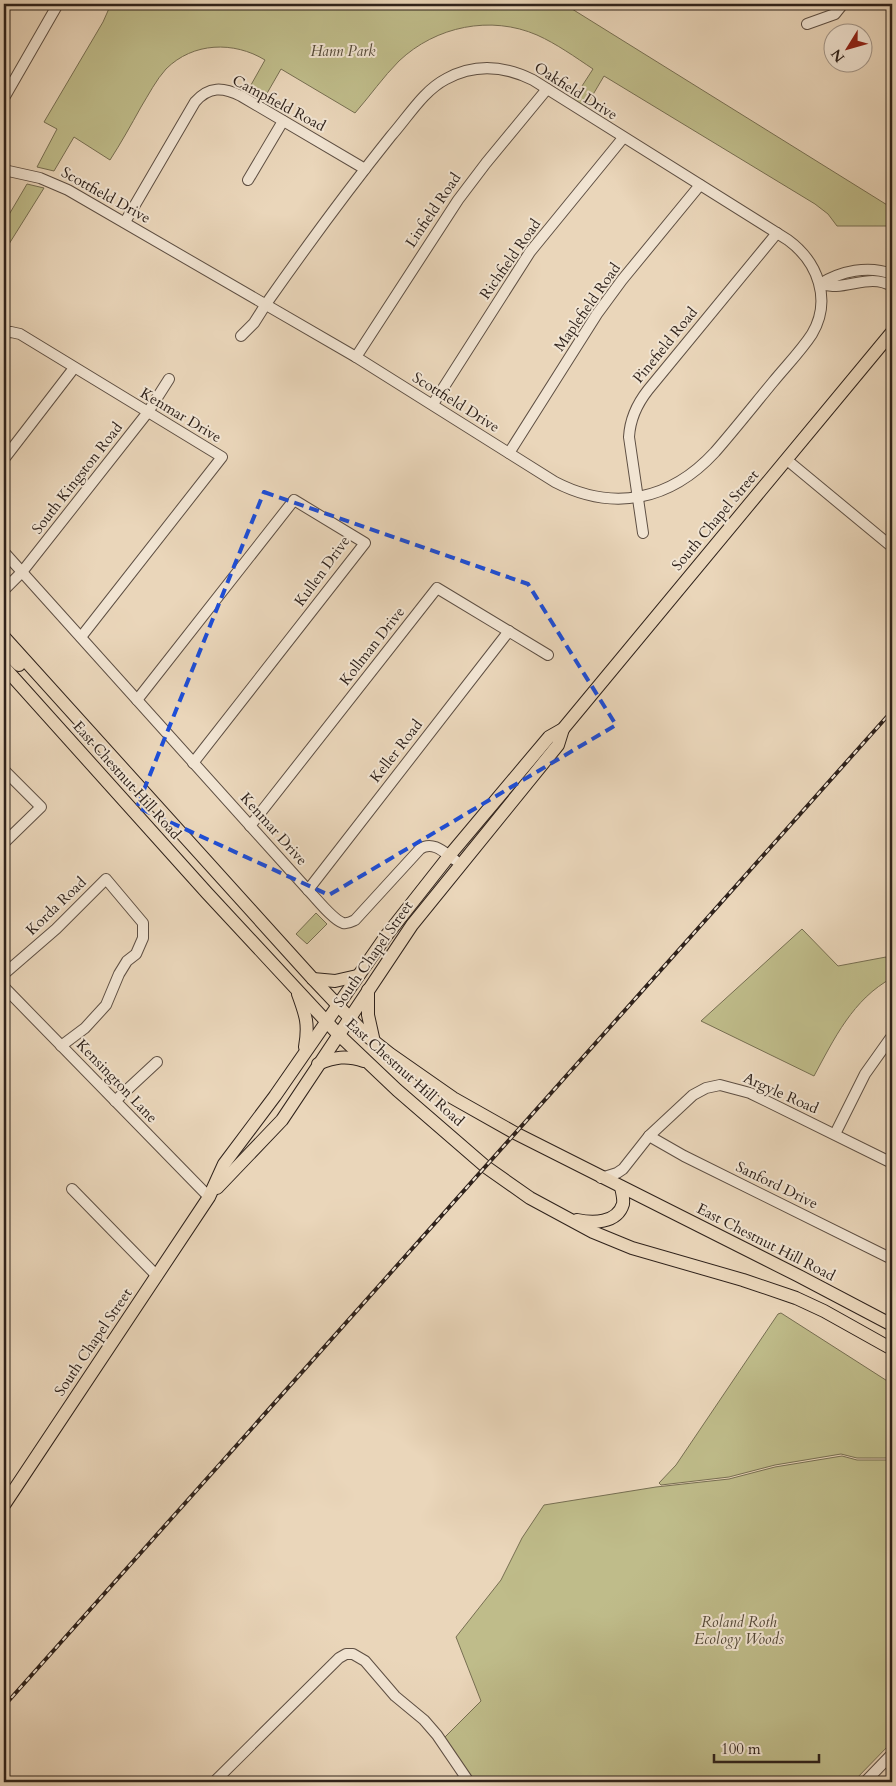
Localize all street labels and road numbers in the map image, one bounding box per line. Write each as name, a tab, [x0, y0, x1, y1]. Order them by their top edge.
street label: Oakfield Drive	[530, 57, 622, 125]
street label: Campfield Road	[229, 70, 329, 136]
street label: Scottfield Drive	[58, 162, 154, 228]
street label: Linfield Road	[401, 169, 465, 251]
street label: Richfield Road	[475, 215, 545, 303]
street label: Maplefield Road	[549, 259, 625, 355]
street label: Pinefield Road	[628, 303, 702, 387]
street label: Scottfield Drive	[409, 367, 504, 437]
street label: Kenmar Drive	[137, 383, 225, 447]
street label: South Kingston Road	[27, 418, 127, 538]
street label: South Chapel Street	[667, 465, 763, 575]
street label: Kullen Drive	[290, 532, 354, 610]
street label: Kollman Drive	[335, 602, 409, 690]
street label: Keller Road	[365, 715, 427, 787]
street label: East Chestnut Hill Road	[68, 717, 186, 843]
street label: Kenmar Drive	[236, 788, 312, 870]
street label: Korda Road	[22, 872, 90, 940]
street label: South Chapel Street	[329, 897, 417, 1011]
street label: East Chestnut Hill Road	[342, 1013, 468, 1131]
street label: Kensington Lane	[72, 1035, 162, 1127]
street label: Argyle Road	[740, 1068, 822, 1118]
street label: Sanford Drive	[733, 1157, 822, 1214]
street label: East Chestnut Hill Road	[693, 1198, 839, 1286]
street label: South Chapel Street	[50, 1284, 137, 1400]

